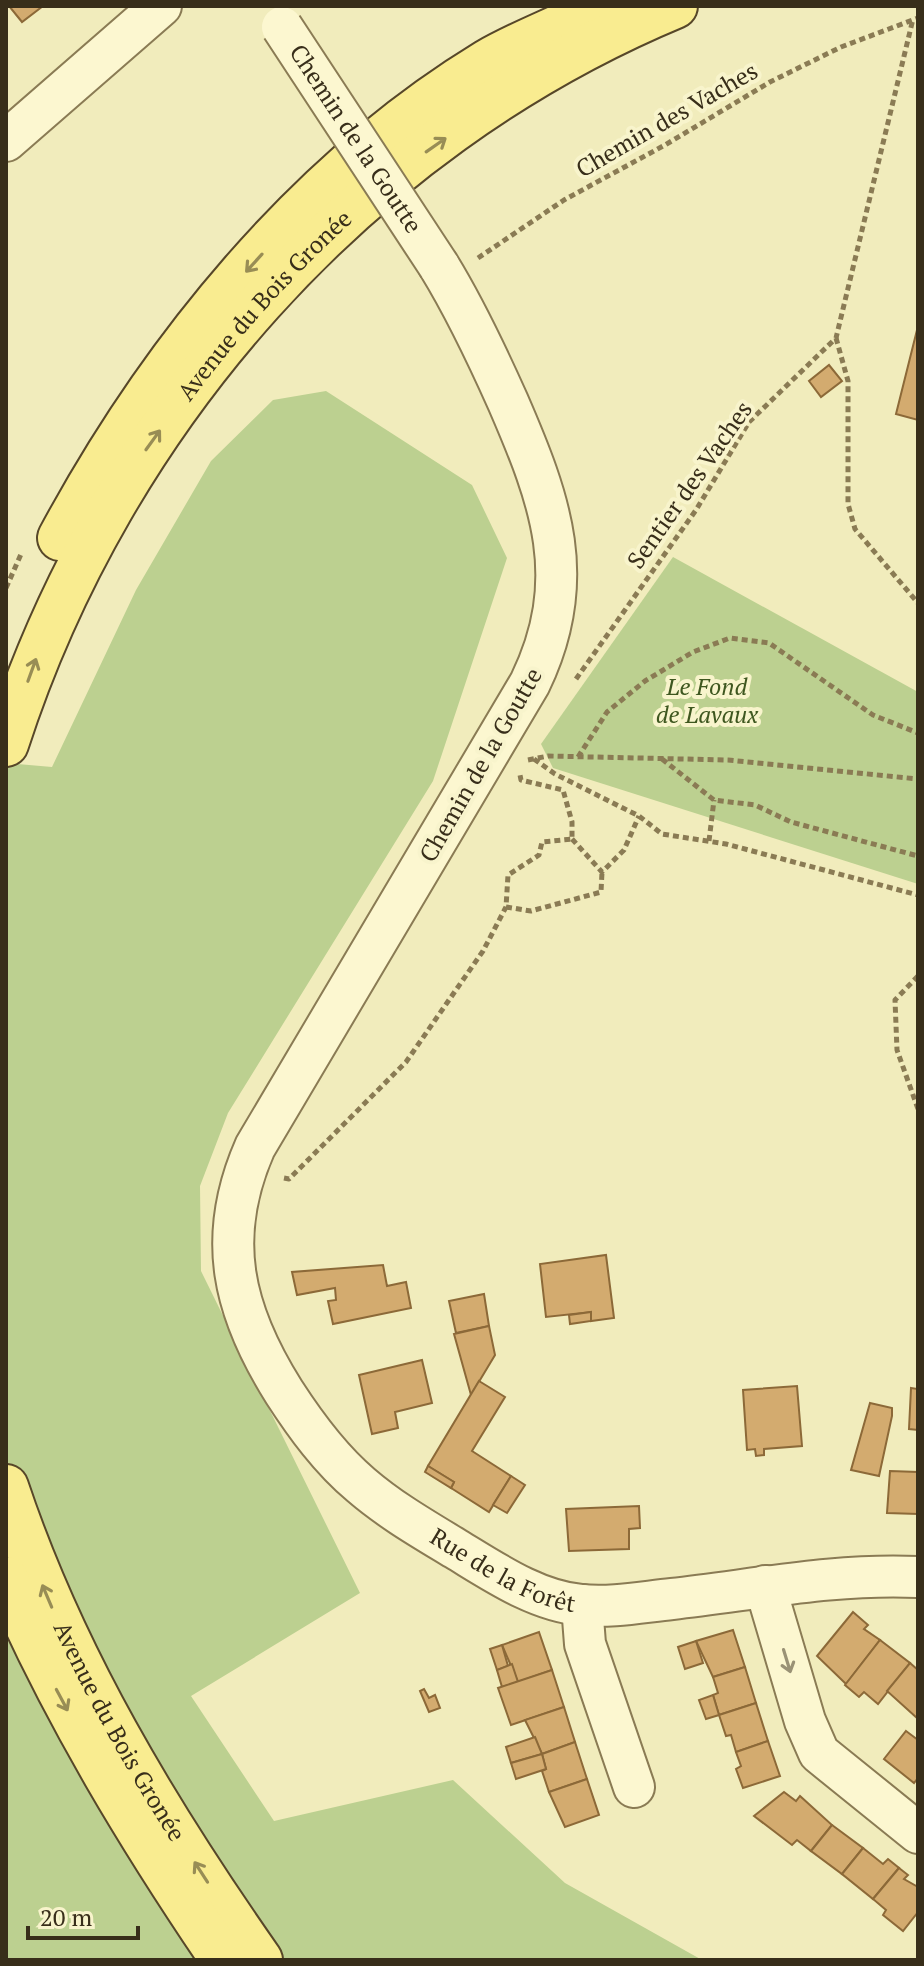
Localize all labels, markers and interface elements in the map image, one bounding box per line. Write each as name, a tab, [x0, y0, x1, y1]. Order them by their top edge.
street label: Chemin de la Goutte	[283, 38, 430, 239]
street label: Chemin des Vaches	[570, 54, 763, 184]
one-way arrow	[425, 137, 447, 153]
street label: Avenue du Bois Gronée	[170, 202, 358, 407]
one-way arrow	[245, 252, 263, 272]
street label: Sentier des Vaches	[619, 394, 759, 575]
one-way arrow	[144, 430, 161, 452]
one-way arrow	[26, 658, 40, 683]
street label: Chemin de la Goutte	[411, 661, 549, 868]
park label: Le Fond de Lavaux	[656, 670, 759, 730]
street label: Rue de la Forêt	[425, 1520, 578, 1619]
one-way arrow	[39, 1585, 54, 1609]
street label: Avenue du Bois Gronée	[47, 1616, 193, 1847]
one-way arrow	[780, 1648, 795, 1674]
one-way arrow	[55, 1688, 70, 1712]
one-way arrow	[193, 1861, 209, 1884]
scale bar	[28, 1890, 138, 1940]
text: 20 m	[40, 1901, 92, 1933]

